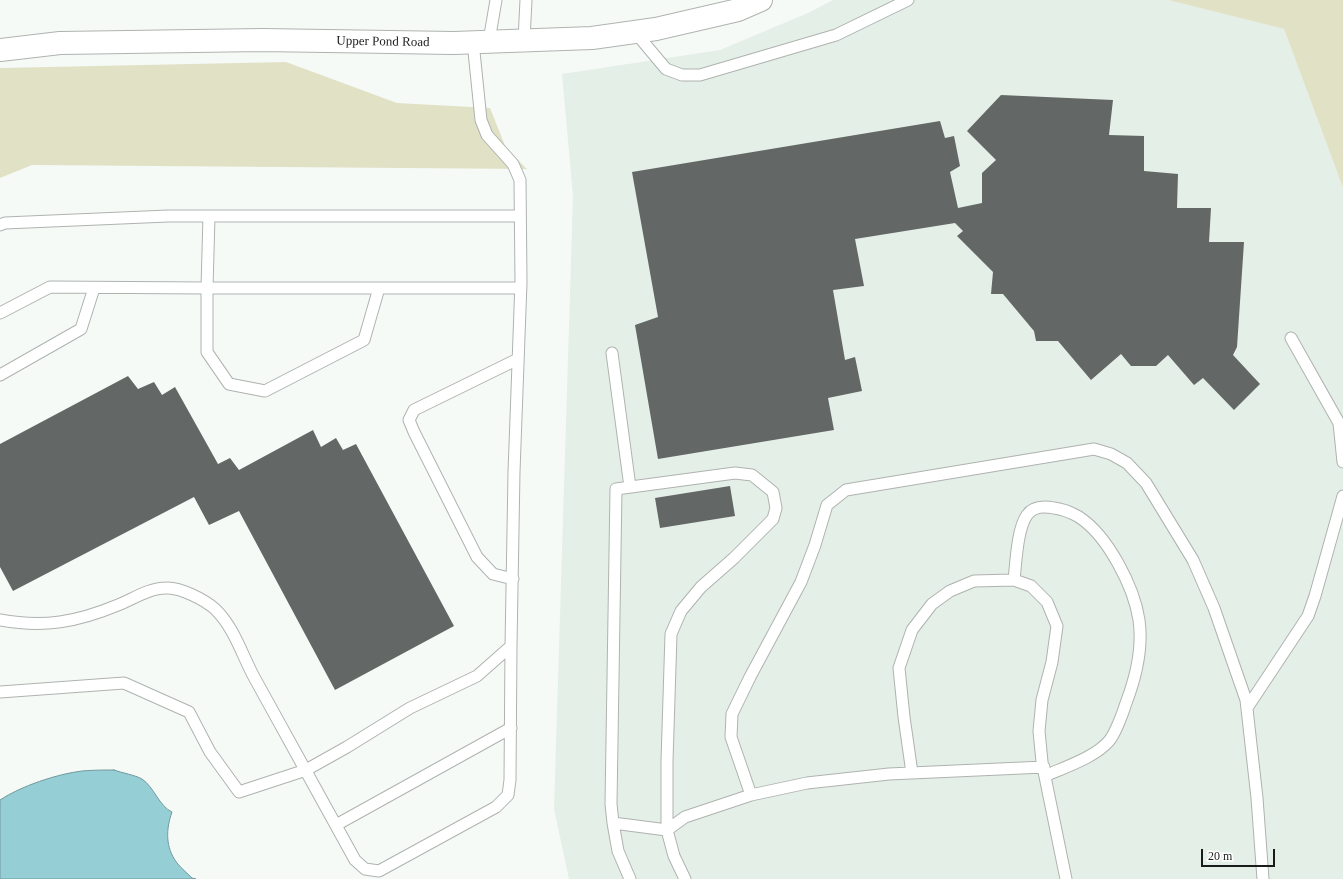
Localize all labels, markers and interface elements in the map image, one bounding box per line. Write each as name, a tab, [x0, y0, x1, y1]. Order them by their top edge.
street label: Upper Pond Road	[336, 33, 430, 51]
scale bar	[1203, 841, 1277, 867]
text: 20 m	[1208, 849, 1232, 863]

